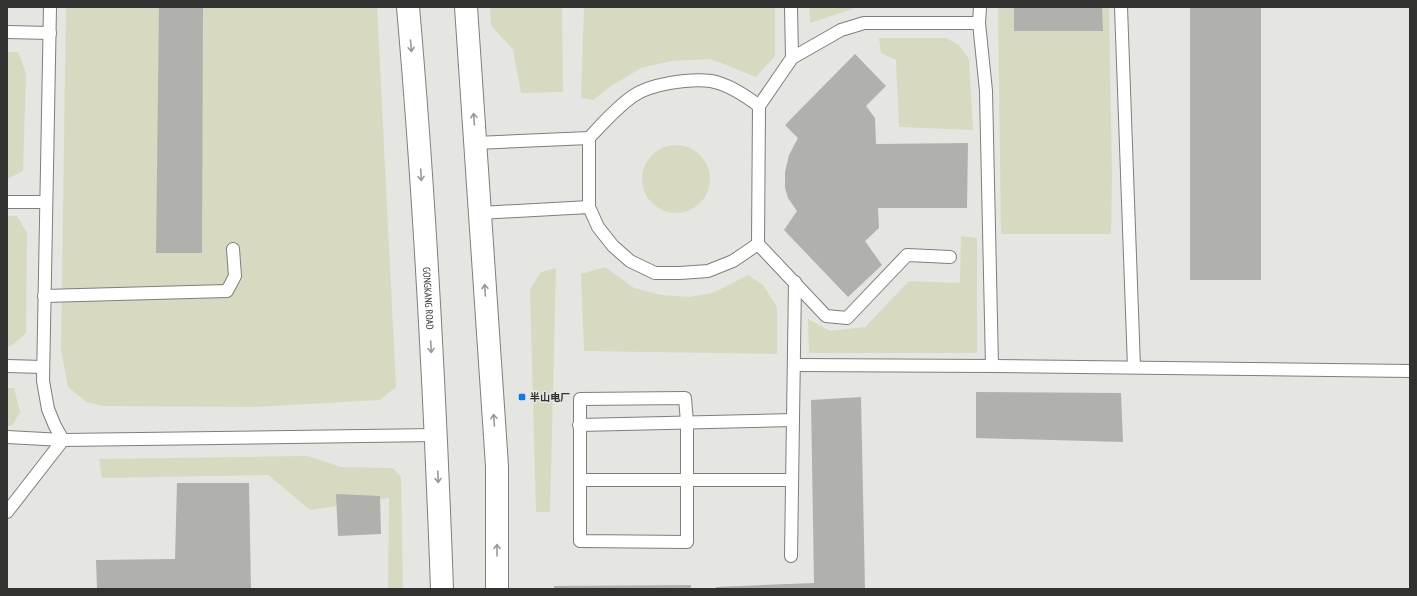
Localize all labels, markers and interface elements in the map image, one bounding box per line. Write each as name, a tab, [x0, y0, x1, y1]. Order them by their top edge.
one-way arrow	[407, 39, 415, 52]
one-way arrow	[470, 113, 477, 126]
one-way arrow	[417, 168, 424, 181]
street label: GONGKANG ROAD	[420, 267, 437, 330]
one-way arrow	[482, 284, 489, 297]
one-way arrow	[428, 340, 435, 353]
place label: 半山电厂	[530, 391, 570, 404]
marker: 半山电厂	[517, 392, 527, 402]
one-way arrow	[490, 414, 497, 427]
one-way arrow	[435, 470, 442, 483]
one-way arrow	[493, 544, 501, 557]

